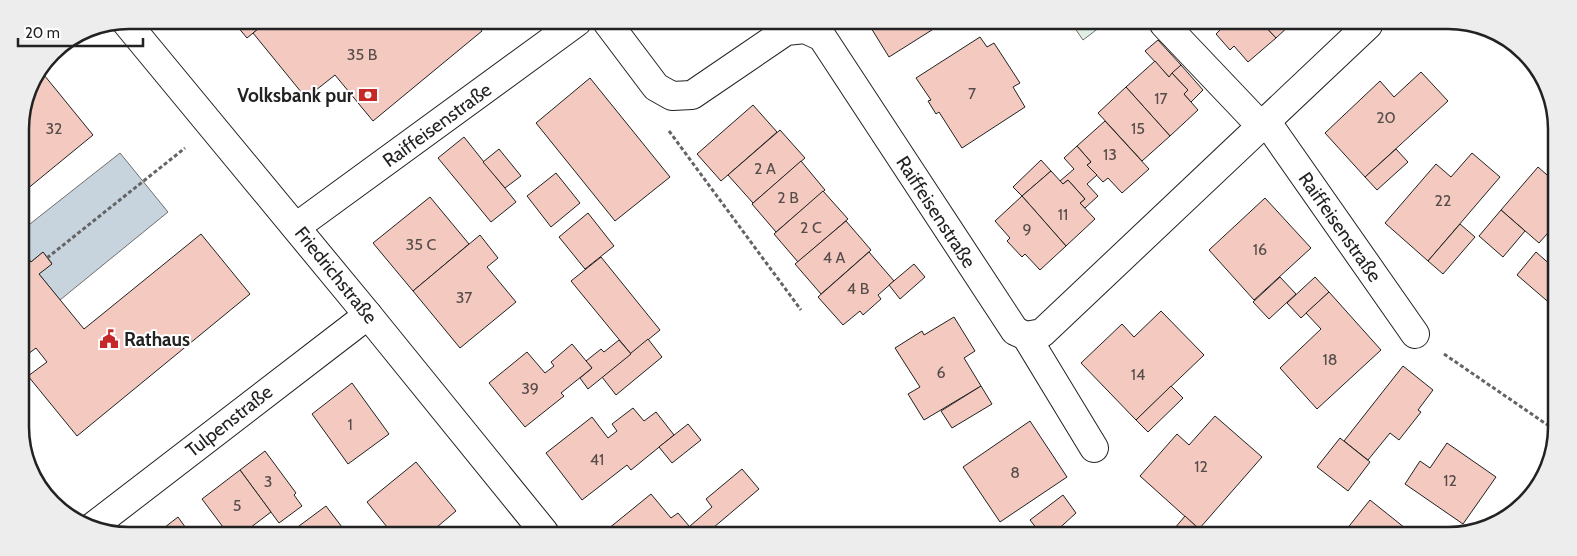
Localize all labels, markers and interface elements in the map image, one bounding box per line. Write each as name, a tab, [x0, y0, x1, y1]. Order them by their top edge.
scale bar	[18, 15, 142, 47]
text: 20 m	[25, 24, 60, 42]
house number: 35 B	[347, 45, 378, 64]
street label: Raiffeisenstraße	[378, 78, 496, 172]
place label: Volksbank pur	[237, 84, 354, 107]
bank icon: Volksbank pur	[357, 84, 379, 106]
house number: 7	[968, 84, 976, 103]
house number: 17	[1154, 89, 1168, 108]
house number: 20	[1376, 108, 1396, 127]
house number: 32	[45, 119, 63, 138]
house number: 15	[1131, 119, 1145, 138]
house number: 13	[1103, 145, 1117, 164]
street label: Raiffeisenstraße	[891, 152, 981, 272]
house number: 2 A	[754, 159, 776, 178]
street label: Raiffeisenstraße	[1294, 168, 1386, 287]
house number: 2 B	[777, 188, 799, 207]
house number: 22	[1435, 191, 1451, 210]
house number: 11	[1058, 205, 1068, 224]
house number: 2 C	[800, 218, 822, 237]
house number: 9	[1022, 220, 1032, 239]
street label: Friedrichstraße	[290, 222, 382, 328]
house number: 35 C	[406, 235, 437, 254]
house number: 16	[1253, 240, 1267, 259]
house number: 4 A	[823, 248, 845, 267]
house number: 4 B	[847, 279, 870, 298]
house number: 37	[456, 288, 472, 307]
public building icon: Rathaus	[98, 328, 120, 350]
place label: Rathaus	[124, 328, 190, 351]
house number: 18	[1323, 350, 1337, 369]
house number: 6	[936, 363, 946, 382]
house number: 14	[1131, 365, 1145, 384]
house number: 39	[521, 379, 539, 398]
street label: Tulpenstraße	[181, 380, 277, 462]
house number: 1	[347, 415, 353, 434]
house number: 41	[590, 450, 604, 469]
house number: 12	[1194, 457, 1208, 476]
house number: 8	[1010, 463, 1020, 482]
house number: 12	[1443, 471, 1457, 490]
house number: 3	[264, 472, 272, 491]
house number: 5	[233, 496, 241, 515]

